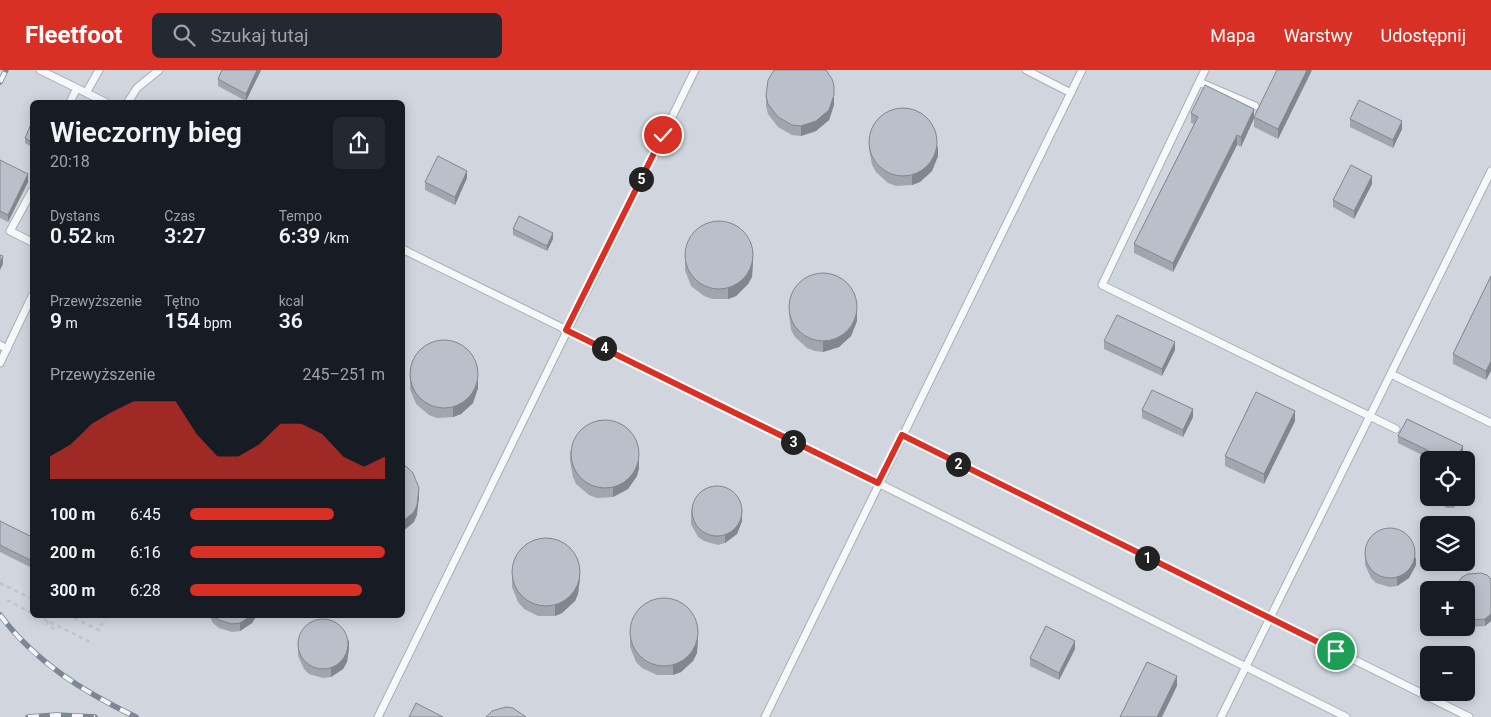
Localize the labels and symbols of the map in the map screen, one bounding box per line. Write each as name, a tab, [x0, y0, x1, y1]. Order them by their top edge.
pin	[642, 114, 684, 156]
pin: 5	[628, 166, 654, 192]
pin: 4	[592, 336, 616, 360]
pin: 3	[780, 430, 806, 454]
pin: 2	[946, 452, 970, 476]
pin: 1	[1134, 546, 1160, 570]
pin	[1315, 630, 1357, 672]

